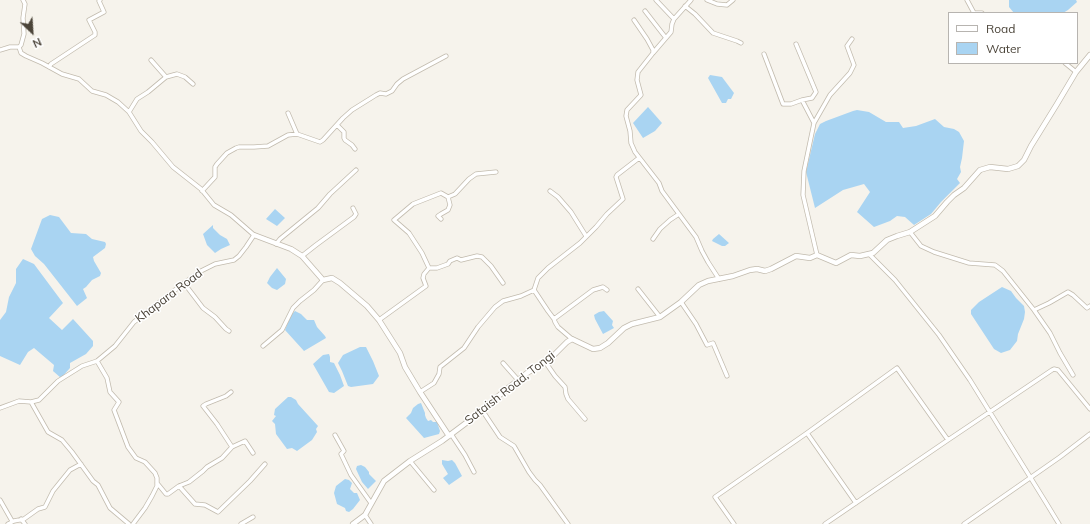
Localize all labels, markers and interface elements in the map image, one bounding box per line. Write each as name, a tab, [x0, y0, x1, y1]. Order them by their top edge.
north arrow	[12, 12, 52, 52]
legend	[948, 12, 1078, 64]
text: Road	[986, 21, 1015, 36]
text: N	[30, 35, 44, 51]
text: Water	[986, 41, 1021, 56]
street label: Khapara Road	[133, 266, 205, 326]
street label: Sataish Road, Tongi	[462, 348, 558, 428]

